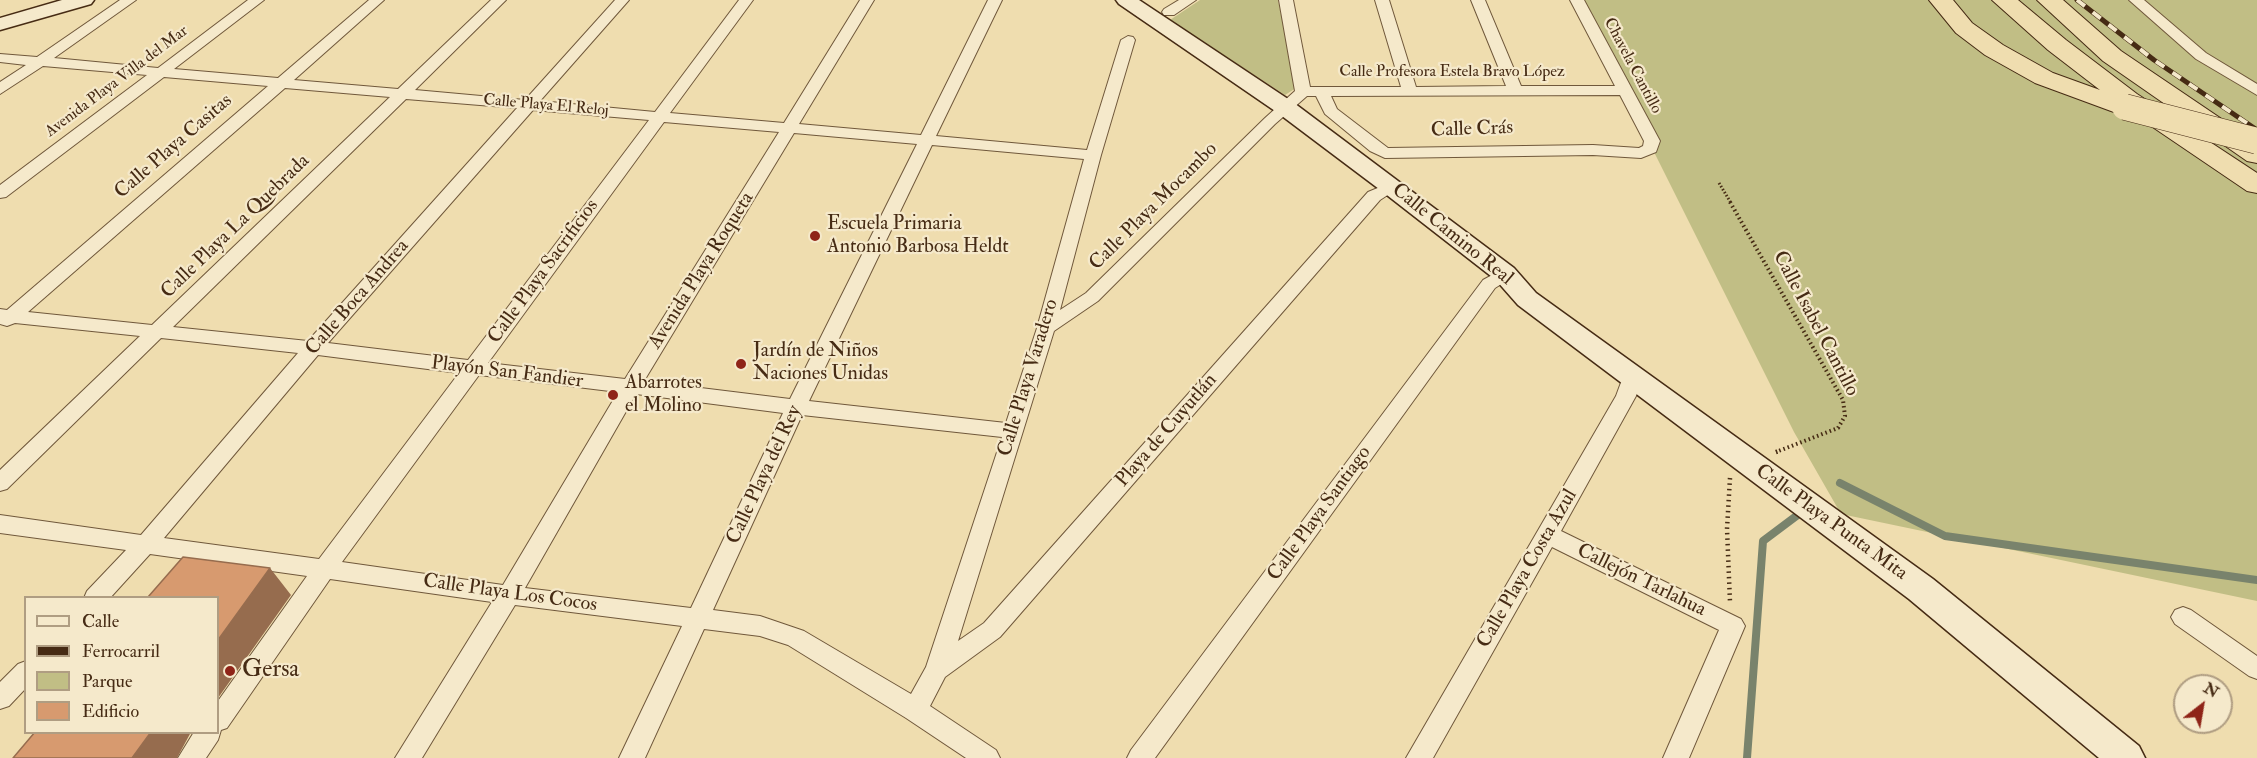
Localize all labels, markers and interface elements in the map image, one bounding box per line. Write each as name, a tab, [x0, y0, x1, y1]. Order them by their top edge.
street label: Chavela Cantillo	[1599, 15, 1665, 117]
street label: Avenida Playa Villa del Mar	[42, 22, 192, 142]
street label: Calle Profesora Estela Bravo López	[1339, 63, 1565, 83]
street label: Calle Playa Casitas	[110, 89, 238, 205]
street label: Calle Playa El Reloj	[483, 91, 609, 121]
street label: Calle Crás	[1430, 117, 1514, 143]
street label: Calle Playa Mocambo	[1085, 138, 1223, 276]
street label: Calle Playa La Quebrada	[157, 150, 315, 304]
street label: Calle Camino Real	[1387, 179, 1517, 291]
street label: Avenida Playa Roqueta	[644, 188, 760, 354]
street label: Calle Playa Sacrificios	[484, 195, 604, 349]
place label: Escuela Primaria Antonio Barbosa Heldt	[827, 213, 1009, 260]
marker: Escuela Primaria Antonio Barbosa Heldt	[808, 229, 822, 243]
street label: Calle Boca Andrea	[301, 235, 415, 361]
street label: Calle Isabel Cantillo	[1767, 247, 1863, 401]
street label: Calle Playa Varadero	[994, 296, 1064, 460]
place label: Jardín de Niños Naciones Unidas	[753, 340, 888, 387]
street label: Playón San Fandier	[430, 352, 584, 394]
marker: Jardín de Niños Naciones Unidas	[734, 357, 748, 371]
street label: Playa de Cuyutlán	[1111, 369, 1223, 493]
place label: Abarrotes el Molino	[625, 372, 702, 419]
marker: Abarrotes el Molino	[606, 388, 620, 402]
street label: Calle Playa del Rey	[722, 402, 808, 548]
street label: Calle Playa Santiago	[1263, 442, 1377, 586]
street label: Calle Playa Punta Mita	[1750, 460, 1912, 586]
street label: Calle Playa Costa Azul	[1473, 485, 1583, 653]
street label: Callejón Tarlahua	[1573, 539, 1709, 623]
street label: Calle Playa Los Cocos	[421, 570, 599, 618]
legend	[24, 596, 219, 734]
text: Calle	[82, 610, 119, 633]
text: Ferrocarril	[82, 640, 160, 663]
place label: Gersa	[242, 657, 299, 685]
marker: Gersa	[223, 664, 237, 678]
text: Parque	[82, 670, 132, 693]
north arrow	[2173, 674, 2233, 734]
text: N	[2200, 678, 2223, 703]
text: Edificio	[82, 700, 139, 723]

